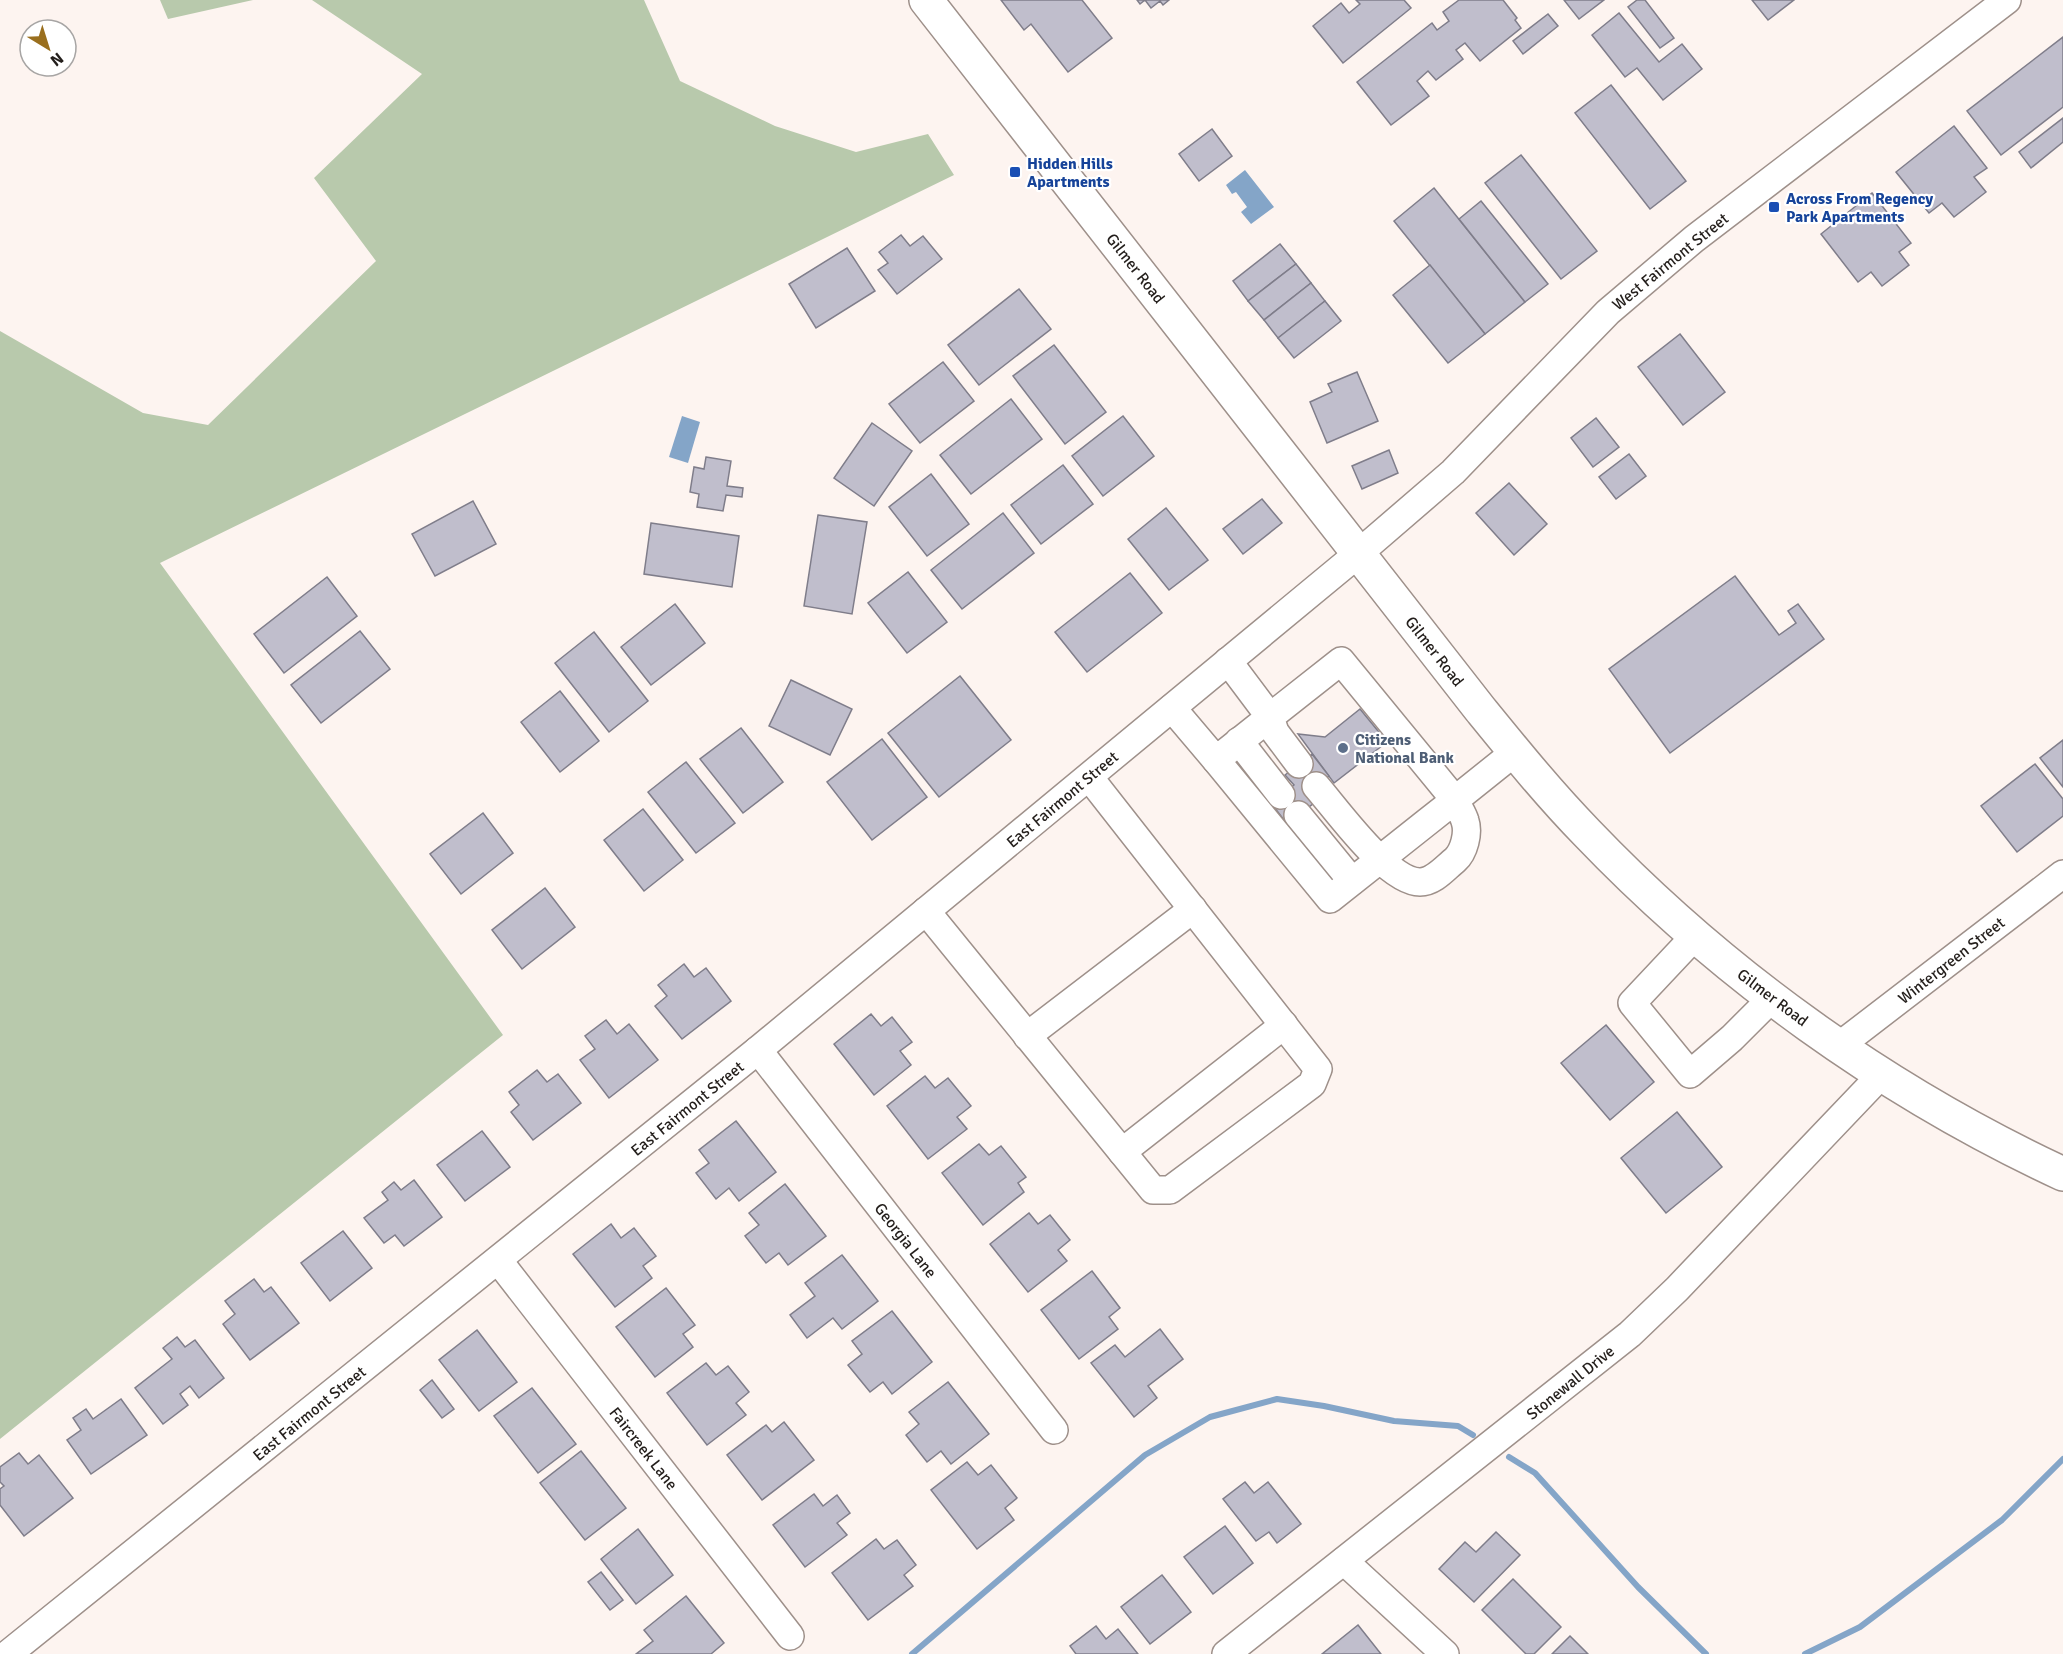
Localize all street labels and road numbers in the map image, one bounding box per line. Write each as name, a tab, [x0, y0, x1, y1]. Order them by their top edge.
street label: West Fairmont Street	[1608, 208, 1733, 315]
street label: Gilmer Road	[1102, 229, 1169, 308]
street label: Gilmer Road	[1401, 612, 1468, 691]
street label: East Fairmont Street	[1003, 747, 1123, 852]
street label: Wintergreen Street	[1894, 913, 2009, 1009]
street label: Gilmer Road	[1733, 965, 1812, 1031]
street label: East Fairmont Street	[627, 1057, 749, 1161]
street label: Georgia Lane	[870, 1199, 941, 1282]
street label: Stonewall Drive	[1523, 1341, 1619, 1424]
street label: East Fairmont Street	[249, 1362, 371, 1466]
street label: Faircreek Lane	[605, 1403, 682, 1494]

